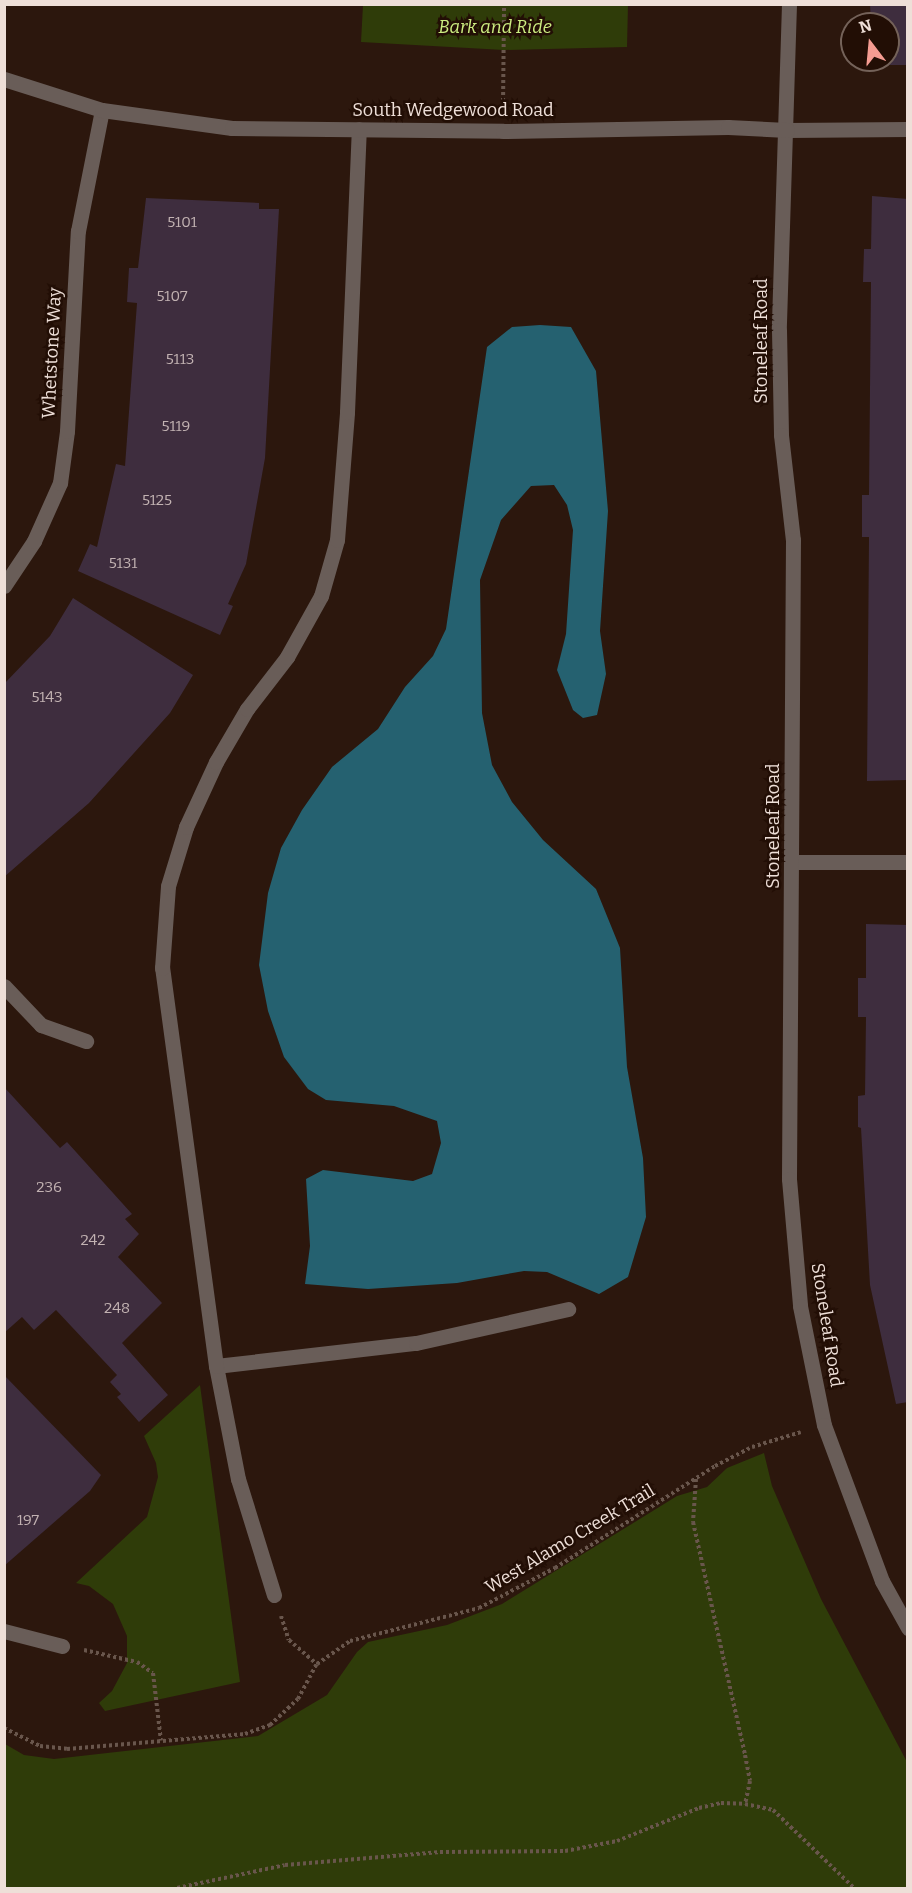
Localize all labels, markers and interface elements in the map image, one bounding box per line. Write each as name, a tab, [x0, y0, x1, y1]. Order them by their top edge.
north arrow	[840, 12, 900, 72]
text: N	[857, 15, 874, 37]
park label: Bark and Ride	[438, 16, 552, 38]
street label: South Wedgewood Road	[352, 99, 554, 121]
house number: 5101	[167, 214, 197, 232]
street label: Stoneleaf Road	[750, 278, 772, 404]
street label: Whetstone Way	[38, 287, 66, 419]
house number: 5107	[156, 288, 188, 306]
house number: 5113	[166, 351, 194, 369]
house number: 5119	[162, 418, 190, 436]
house number: 5125	[142, 492, 172, 510]
house number: 5131	[109, 555, 137, 573]
house number: 5143	[31, 689, 63, 707]
street label: Stoneleaf Road	[762, 763, 784, 889]
house number: 236	[36, 1179, 62, 1197]
house number: 242	[80, 1232, 106, 1250]
street label: Stoneleaf Road	[807, 1261, 847, 1389]
house number: 248	[104, 1300, 130, 1318]
street label: West Alamo Creek Trail	[481, 1480, 659, 1598]
house number: 197	[17, 1512, 39, 1530]

